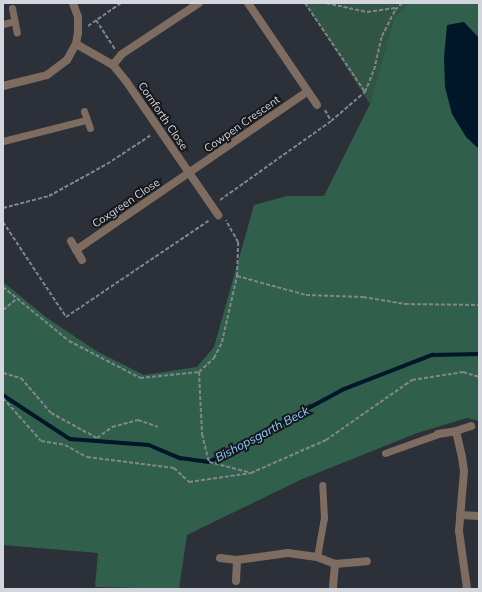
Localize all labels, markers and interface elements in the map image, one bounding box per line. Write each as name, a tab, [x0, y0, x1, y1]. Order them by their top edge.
street label: Cornforth Close	[135, 80, 191, 152]
street label: Cowpen Crescent	[202, 93, 282, 155]
street label: Coxgreen Close	[90, 176, 162, 230]
water label: Bishopsgarth Beck	[213, 403, 311, 465]

